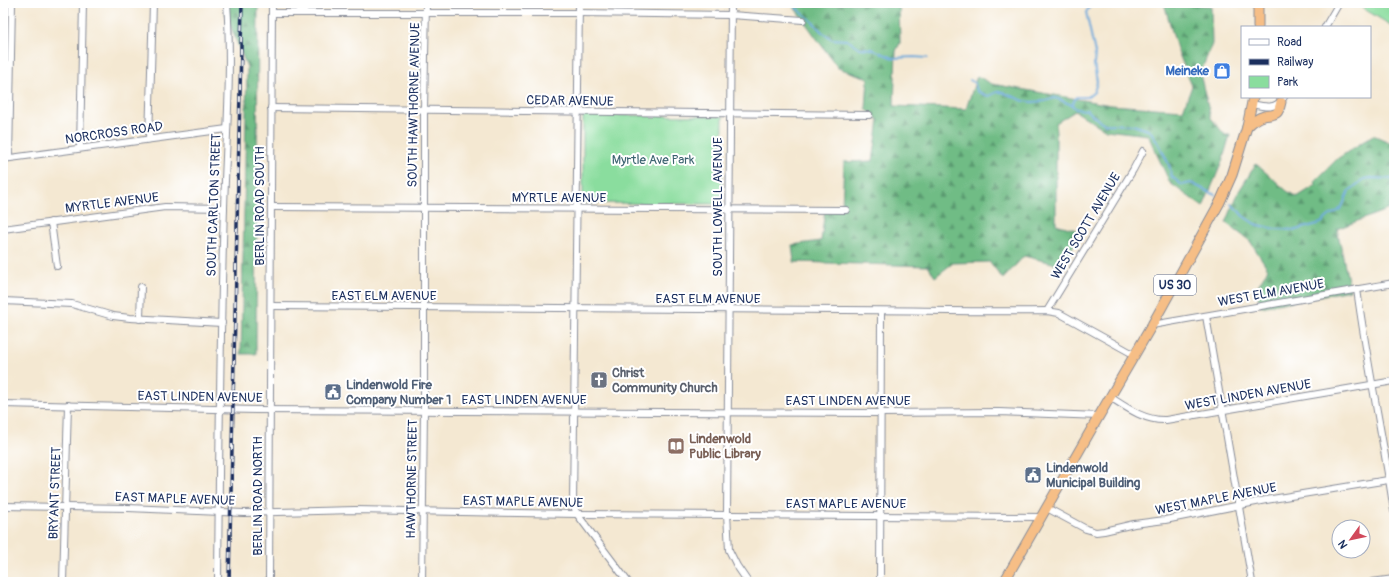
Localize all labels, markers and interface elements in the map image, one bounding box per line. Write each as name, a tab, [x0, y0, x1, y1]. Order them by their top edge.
street label: SOUTH HAWTHORNE AVENUE	[405, 22, 423, 188]
legend	[1241, 26, 1371, 98]
text: Road	[1277, 35, 1302, 50]
text: Railway	[1277, 55, 1313, 70]
shop icon: Meineke	[1212, 61, 1232, 81]
place label: Meineke	[1165, 63, 1210, 79]
text: Park	[1277, 75, 1298, 90]
street label: CEDAR AVENUE	[526, 92, 614, 110]
street label: NORCROSS ROAD	[64, 118, 164, 148]
street label: SOUTH CARLTON STREET	[204, 133, 224, 277]
street label: SOUTH LOWELL AVENUE	[710, 137, 726, 277]
street label: BERLIN ROAD SOUTH	[252, 146, 268, 266]
park label: Myrtle Ave Park	[612, 152, 695, 168]
street label: WEST SCOTT AVENUE	[1048, 169, 1124, 282]
street label: MYRTLE AVENUE	[64, 189, 160, 217]
street label: MYRTLE AVENUE	[512, 190, 606, 206]
road number: US 30	[1154, 275, 1196, 295]
street label: WEST ELM AVENUE	[1217, 276, 1326, 310]
street label: EAST ELM AVENUE	[332, 288, 437, 304]
street label: EAST ELM AVENUE	[656, 291, 761, 307]
place label: Christ Community Church	[612, 365, 718, 396]
church icon: Christ Community Church	[589, 370, 609, 390]
street label: WEST LINDEN AVENUE	[1184, 376, 1313, 414]
place label: Lindenwold Fire Company Number 1	[346, 377, 451, 408]
public building icon: Lindenwold Fire Company Number 1	[323, 382, 343, 402]
street label: EAST LINDEN AVENUE	[137, 388, 263, 406]
street label: EAST LINDEN AVENUE	[461, 392, 587, 408]
street label: EAST LINDEN AVENUE	[785, 393, 911, 409]
street label: HAWTHORNE STREET	[403, 419, 421, 539]
place label: Lindenwold Public Library	[689, 431, 761, 462]
street label: BERLIN ROAD NORTH	[250, 436, 266, 556]
library icon: Lindenwold Public Library	[666, 436, 686, 456]
street label: BRYANT STREET	[45, 446, 65, 540]
place label: Lindenwold Municipal Building	[1046, 460, 1141, 491]
public building icon: Lindenwold Municipal Building	[1023, 465, 1043, 485]
street label: WEST MAPLE AVENUE	[1154, 479, 1278, 519]
street label: EAST MAPLE AVENUE	[115, 489, 236, 509]
street label: EAST MAPLE AVENUE	[463, 493, 584, 511]
street label: EAST MAPLE AVENUE	[786, 496, 906, 512]
north arrow	[1331, 519, 1371, 559]
text: N	[1335, 537, 1351, 551]

